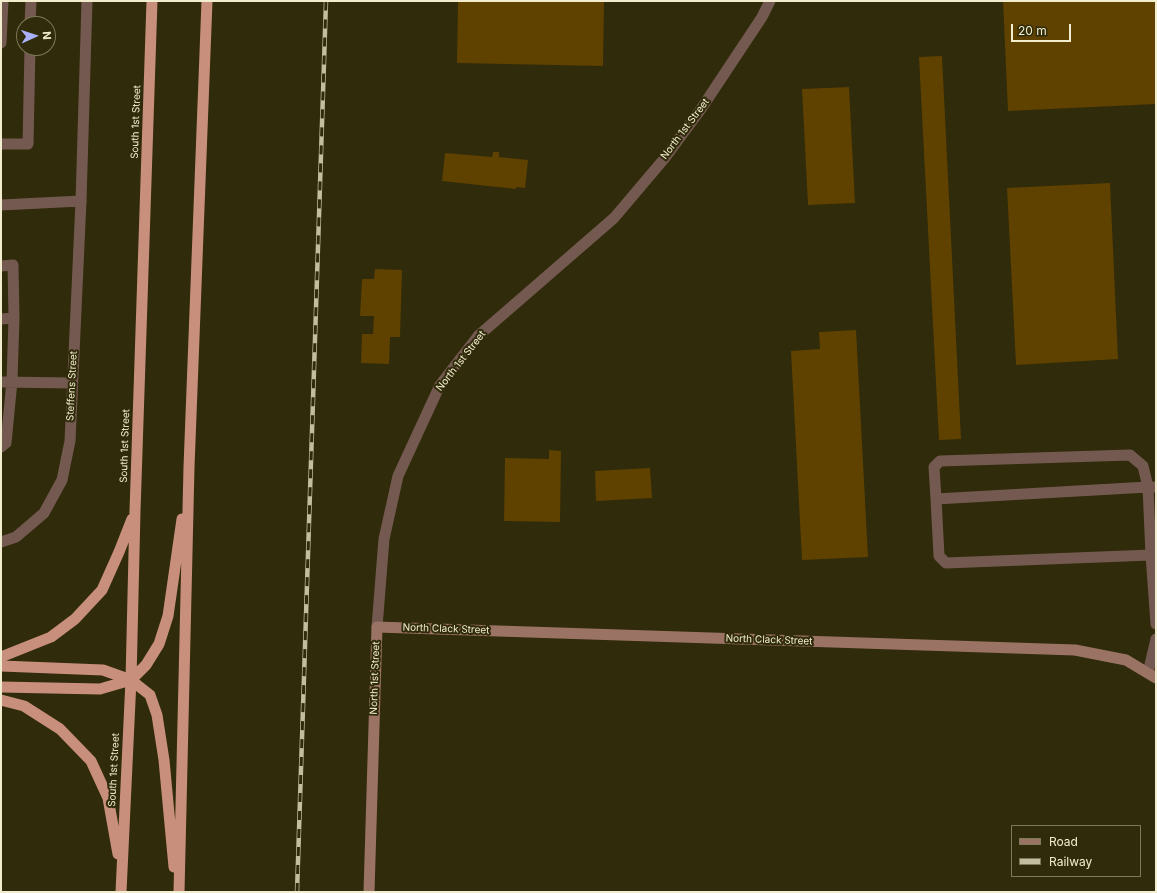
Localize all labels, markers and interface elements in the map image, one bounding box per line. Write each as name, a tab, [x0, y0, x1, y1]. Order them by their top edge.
north arrow	[16, 16, 56, 56]
scale bar	[1013, 16, 1073, 42]
text: 20 m	[1018, 23, 1047, 38]
text: N	[40, 31, 54, 40]
street label: South 1st Street	[129, 85, 143, 159]
street label: North 1st Street	[658, 96, 712, 162]
street label: North 1st Street	[434, 329, 488, 393]
street label: Steffens Street	[64, 351, 80, 421]
street label: South 1st Street	[118, 409, 132, 483]
street label: North Clack Street	[402, 621, 490, 637]
street label: North Clack Street	[725, 632, 813, 648]
street label: North 1st Street	[368, 641, 382, 715]
street label: South 1st Street	[106, 733, 122, 807]
legend	[1011, 825, 1141, 877]
text: Road	[1049, 834, 1078, 849]
text: Railway	[1049, 854, 1092, 869]

